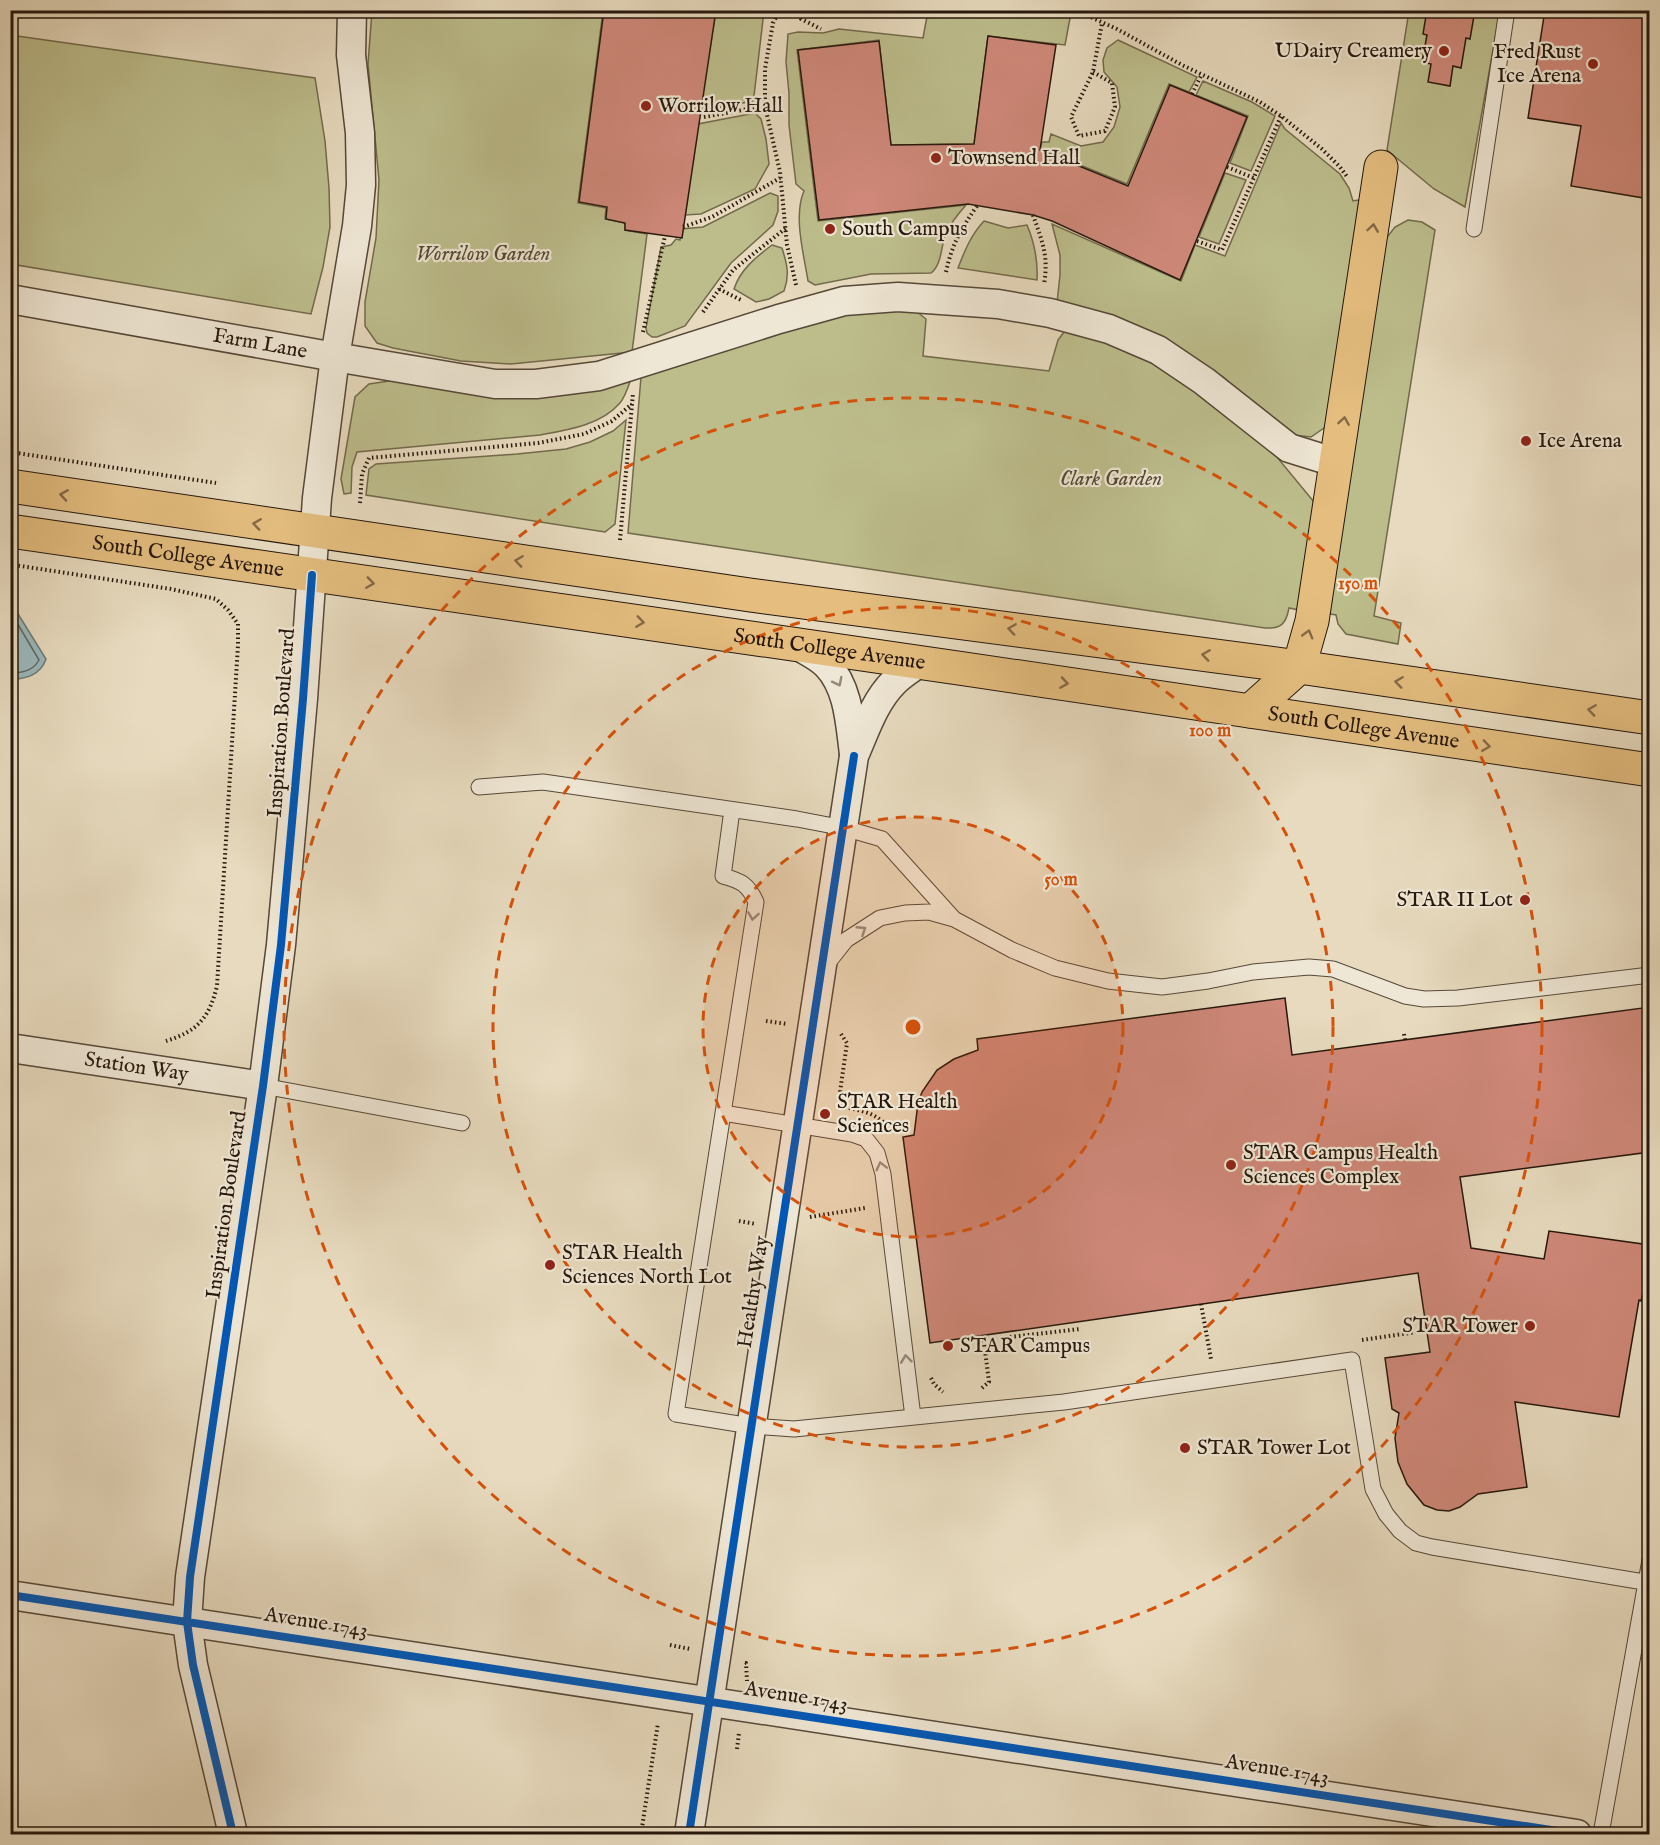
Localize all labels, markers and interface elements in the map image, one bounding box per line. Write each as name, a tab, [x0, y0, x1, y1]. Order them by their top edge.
place label: UDairy Creamery	[1275, 38, 1433, 65]
place label: Fred Rust Ice Arena	[1493, 39, 1582, 90]
marker: UDairy Creamery	[1437, 44, 1451, 58]
marker: Fred Rust Ice Arena	[1586, 57, 1600, 71]
place label: Worrilow Hall	[658, 93, 783, 120]
marker: Worrilow Hall	[639, 99, 653, 113]
place label: Townsend Hall	[948, 145, 1080, 172]
marker: Townsend Hall	[929, 151, 943, 165]
place label: South Campus	[842, 216, 968, 243]
marker: South Campus	[823, 222, 837, 236]
one-way arrow	[1366, 224, 1378, 233]
park label: Worrilow Garden	[416, 241, 550, 268]
street label: Farm Lane	[211, 322, 310, 365]
one-way arrow	[1337, 416, 1349, 426]
place label: Ice Arena	[1538, 428, 1623, 455]
marker: Ice Arena	[1519, 434, 1533, 448]
park label: Clark Garden	[1060, 466, 1162, 493]
one-way arrow	[59, 489, 69, 501]
one-way arrow	[252, 518, 261, 530]
street label: South College Avenue	[91, 530, 286, 584]
one-way arrow	[514, 556, 524, 568]
text: 150 m	[1338, 573, 1378, 596]
one-way arrow	[365, 577, 374, 589]
one-way arrow	[635, 615, 644, 627]
street label: South College Avenue	[732, 622, 927, 677]
one-way arrow	[1008, 624, 1017, 636]
street label: Inspiration Boulevard	[262, 627, 302, 819]
one-way arrow	[1301, 629, 1313, 640]
one-way arrow	[1201, 649, 1210, 661]
one-way arrow	[831, 676, 842, 687]
one-way arrow	[1394, 676, 1403, 688]
one-way arrow	[1060, 677, 1069, 689]
street label: South College Avenue	[1266, 700, 1462, 755]
one-way arrow	[1587, 704, 1596, 716]
text: 100 m	[1189, 720, 1231, 743]
one-way arrow	[1481, 739, 1490, 751]
text: 50 m	[1044, 869, 1078, 892]
place label: STAR II Lot	[1397, 887, 1513, 914]
marker: STAR II Lot	[1518, 893, 1532, 907]
one-way arrow	[748, 911, 760, 921]
one-way arrow	[856, 925, 866, 937]
centre of rings	[903, 1017, 923, 1037]
street label: Station Way	[83, 1046, 191, 1088]
place label: STAR Health Sciences	[837, 1089, 958, 1140]
marker: STAR Health Sciences	[818, 1107, 832, 1121]
street label: Inspiration Boulevard	[200, 1108, 254, 1301]
place label: STAR Campus Health Sciences Complex	[1243, 1140, 1438, 1191]
marker: STAR Campus Health Sciences Complex	[1224, 1158, 1238, 1172]
one-way arrow	[875, 1161, 888, 1171]
street label: Healthy Way	[732, 1233, 776, 1350]
place label: STAR Health Sciences North Lot	[562, 1240, 732, 1291]
marker: STAR Health Sciences North Lot	[543, 1258, 557, 1272]
place label: STAR Tower	[1402, 1313, 1518, 1340]
marker: STAR Tower	[1523, 1319, 1537, 1333]
place label: STAR Campus	[960, 1333, 1090, 1360]
marker: STAR Campus	[941, 1339, 955, 1353]
one-way arrow	[900, 1355, 913, 1364]
place label: STAR Tower Lot	[1197, 1435, 1351, 1462]
marker: STAR Tower Lot	[1178, 1441, 1192, 1455]
street label: Avenue 1743	[261, 1601, 370, 1645]
street label: Avenue 1743	[741, 1675, 850, 1719]
street label: Avenue 1743	[1222, 1748, 1331, 1792]

